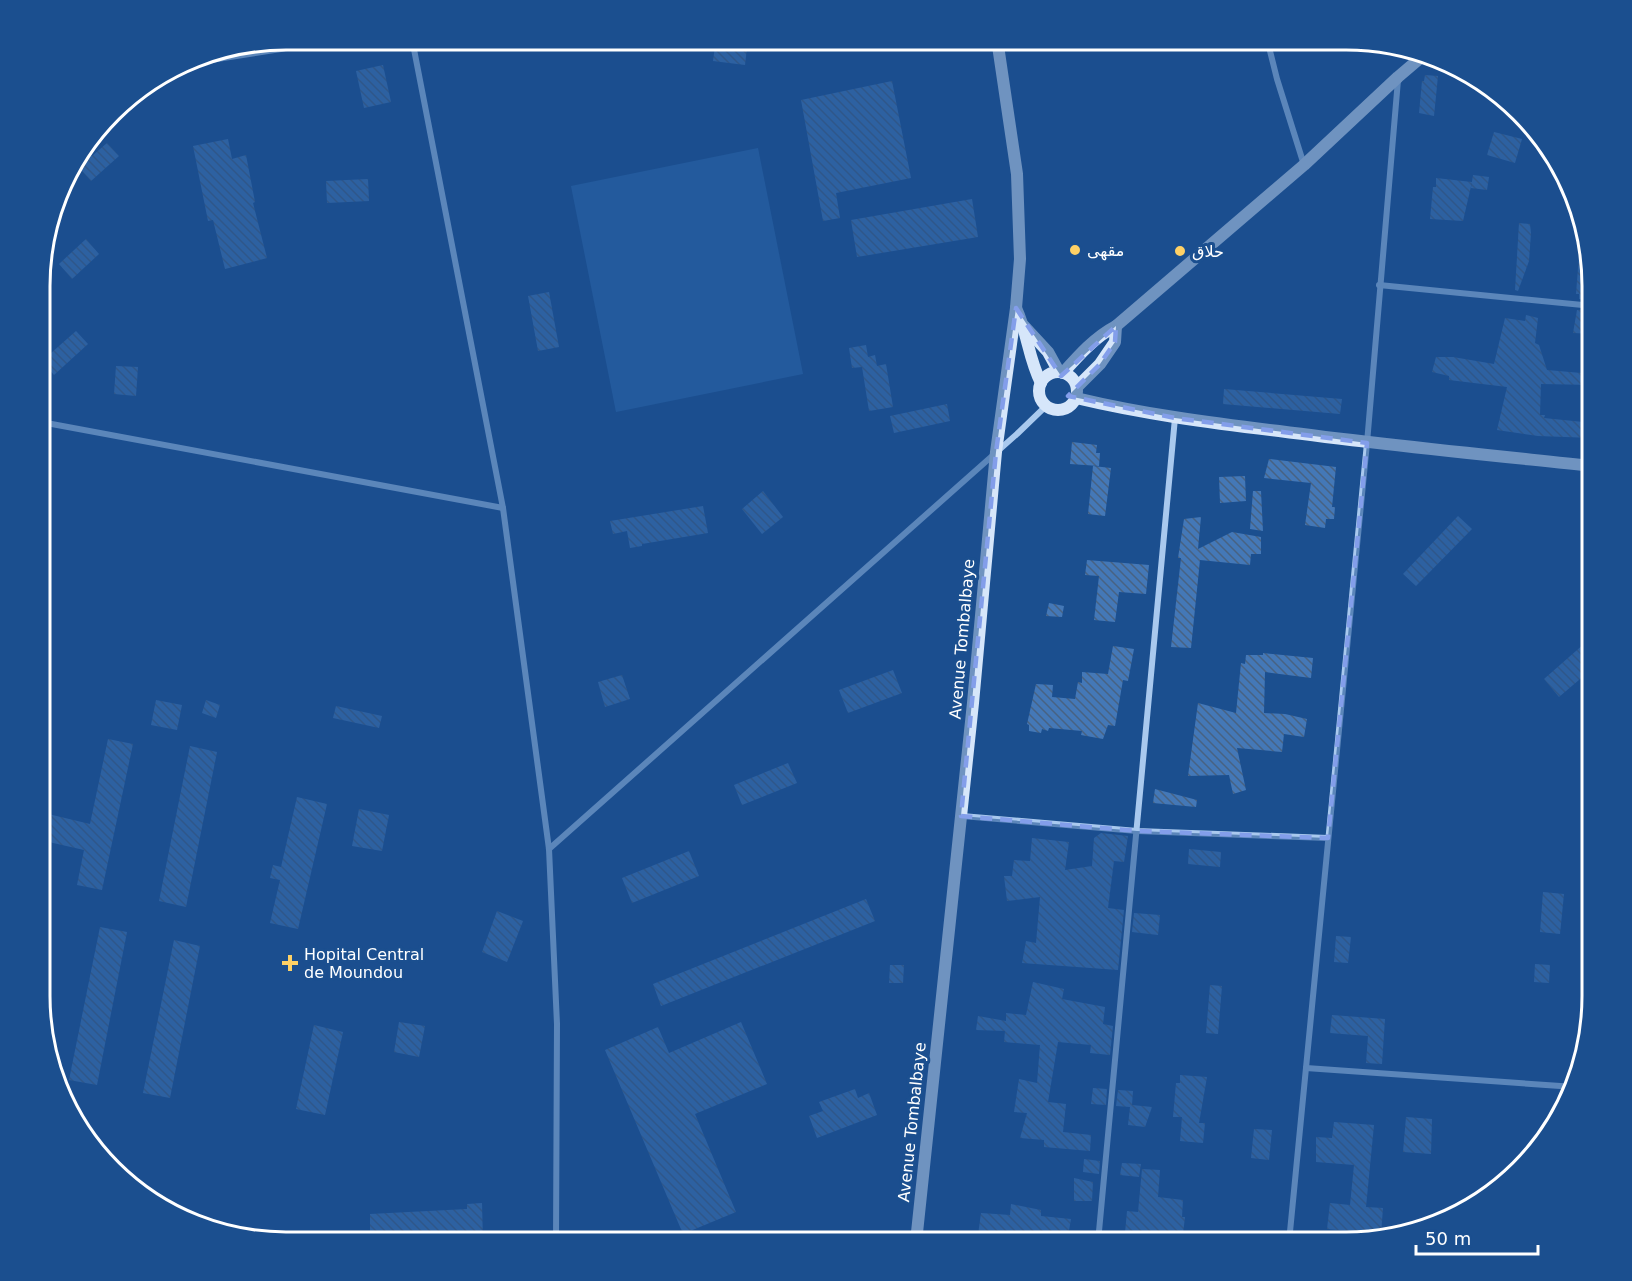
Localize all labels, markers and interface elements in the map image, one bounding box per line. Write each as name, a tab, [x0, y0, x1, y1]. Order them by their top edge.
place label: مقهى	[1087, 241, 1124, 261]
place label: حلاق	[1192, 242, 1224, 261]
marker: مقهى	[1068, 243, 1082, 257]
marker: حلاق	[1173, 244, 1187, 258]
street label: Avenue Tombalbaye	[946, 558, 978, 720]
place label: Hopital Central de Moundou	[304, 945, 424, 982]
marker: Hopital Central de Moundou	[281, 954, 299, 972]
street label: Avenue Tombalbaye	[894, 1041, 930, 1203]
scale bar	[1416, 1218, 1538, 1256]
text: 50 m	[1425, 1228, 1471, 1249]

